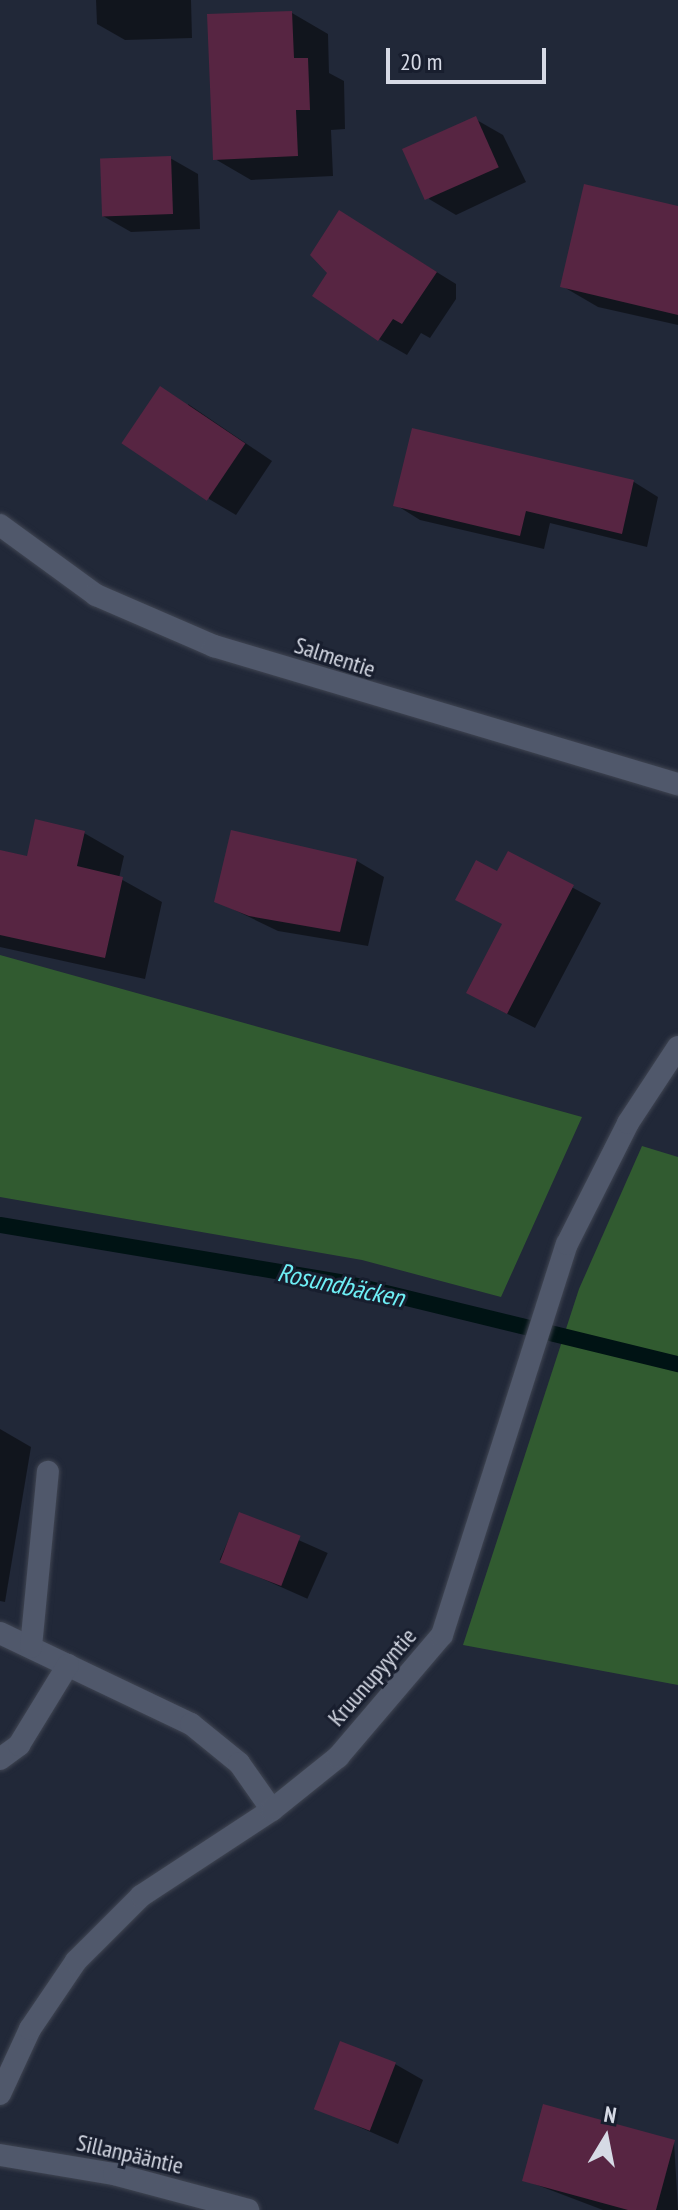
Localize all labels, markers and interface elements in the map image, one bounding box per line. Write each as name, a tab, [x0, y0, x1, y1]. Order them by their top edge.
scale bar	[390, 32, 550, 82]
text: 20 m	[400, 46, 442, 77]
street label: Salmentie	[291, 630, 379, 684]
water label: Rosundbäcken	[275, 1256, 407, 1314]
street label: Kruunupyyntie	[322, 1622, 422, 1732]
north arrow	[566, 2098, 646, 2178]
text: N	[602, 2100, 618, 2129]
street label: Sillanpääntie	[74, 2128, 186, 2180]

